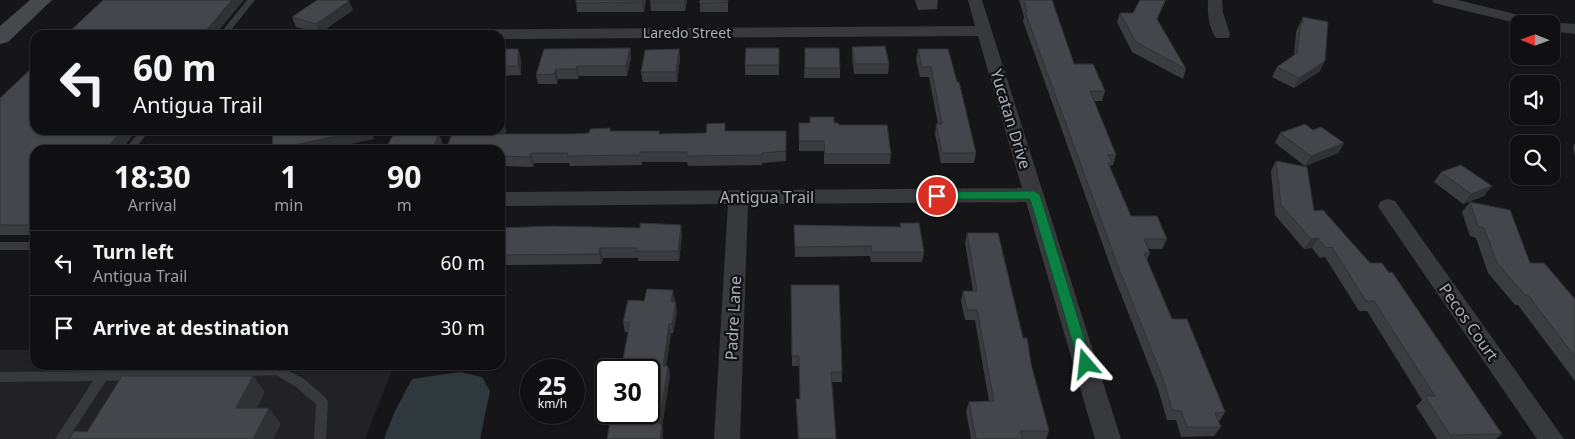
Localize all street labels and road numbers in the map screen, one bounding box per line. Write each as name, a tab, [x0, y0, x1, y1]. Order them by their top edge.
street label: Laredo Street	[643, 23, 731, 42]
street label: Yucatan Drive	[985, 66, 1037, 172]
street label: Antigua Trail	[720, 186, 814, 208]
street label: Padre Lane	[720, 275, 746, 361]
street label: Pecos Court	[1434, 279, 1504, 365]

